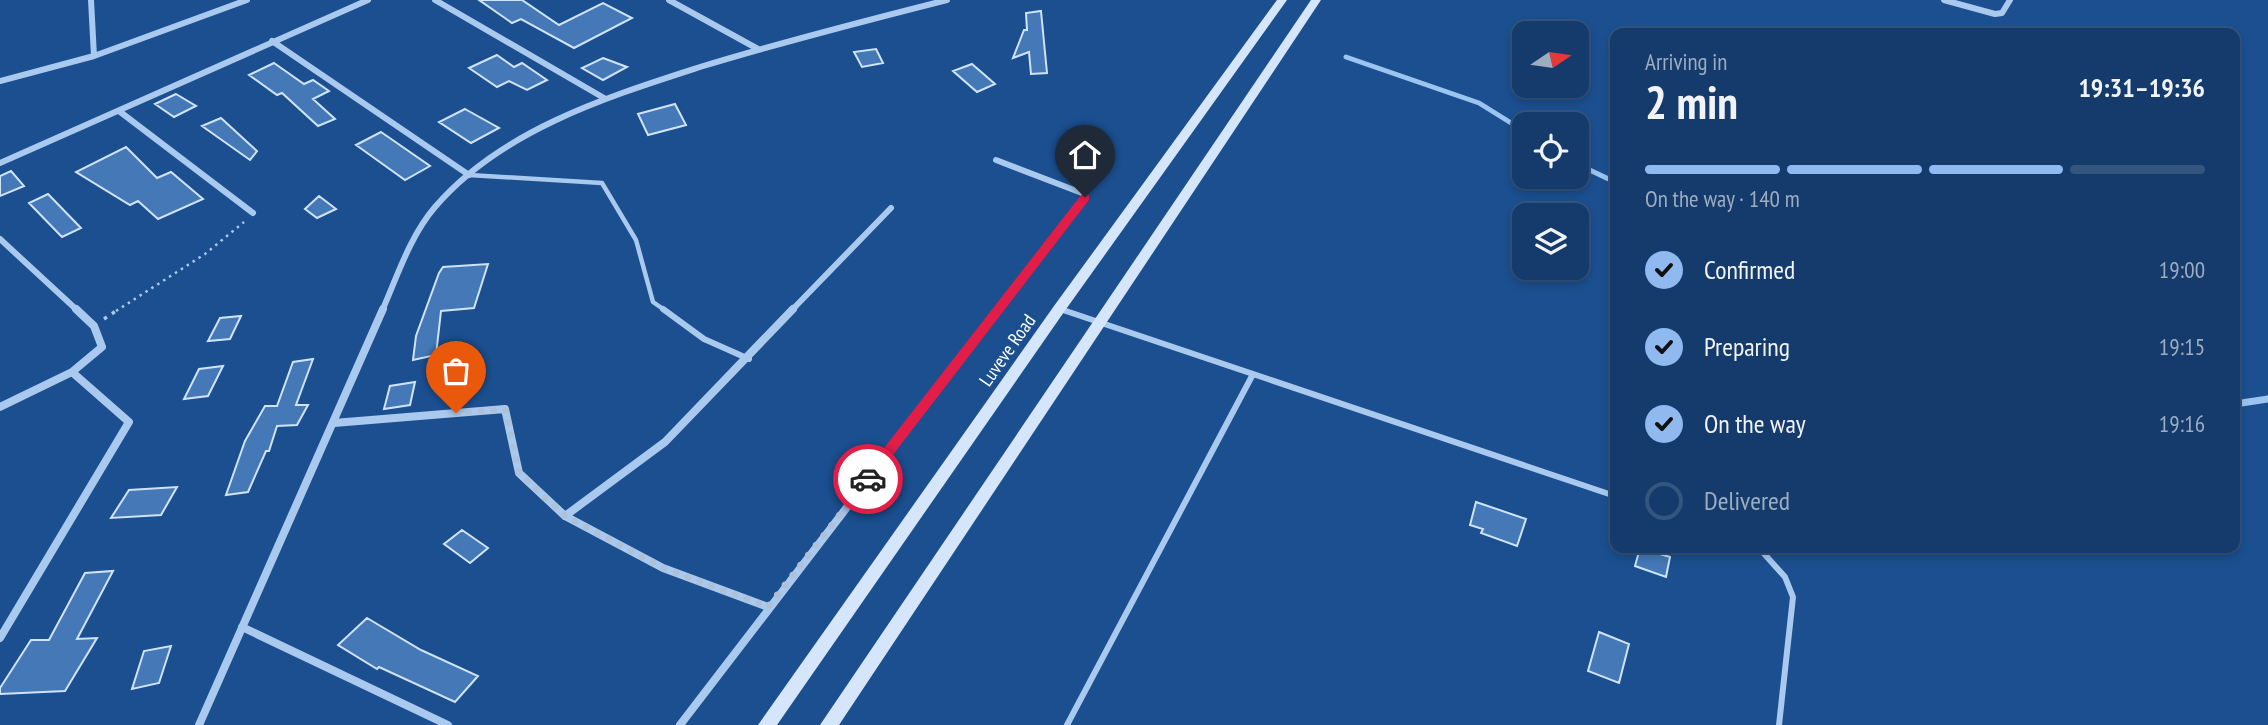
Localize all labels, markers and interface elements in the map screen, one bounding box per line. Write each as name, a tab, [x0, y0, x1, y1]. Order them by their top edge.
north arrow	[1512, 21, 1589, 98]
map controls	[1512, 21, 1589, 280]
text: Arriving in	[1645, 47, 1727, 76]
text: 19:31–19:36	[2078, 71, 2205, 104]
text: 2 min	[1645, 72, 1738, 132]
button: locate	[1512, 112, 1589, 189]
pin	[1055, 125, 1115, 197]
icon: home	[1066, 136, 1104, 174]
text: On the way · 140 m	[1645, 184, 1800, 213]
button: layers	[1512, 203, 1589, 280]
icon: check	[1645, 251, 1683, 289]
text: Confirmed	[1704, 253, 1795, 286]
text: 19:00	[2159, 255, 2205, 284]
street label: Luveve Road	[974, 309, 1040, 391]
icon: check	[1645, 328, 1683, 366]
text: Preparing	[1704, 330, 1790, 363]
text: 19:15	[2159, 332, 2205, 361]
pin	[426, 341, 486, 413]
icon: bag	[437, 352, 475, 390]
icon: check	[1645, 405, 1683, 443]
text: On the way	[1704, 407, 1806, 440]
text: 19:16	[2159, 409, 2205, 438]
courier	[833, 444, 903, 514]
icon: car	[849, 460, 887, 498]
text: Delivered	[1704, 484, 1790, 517]

